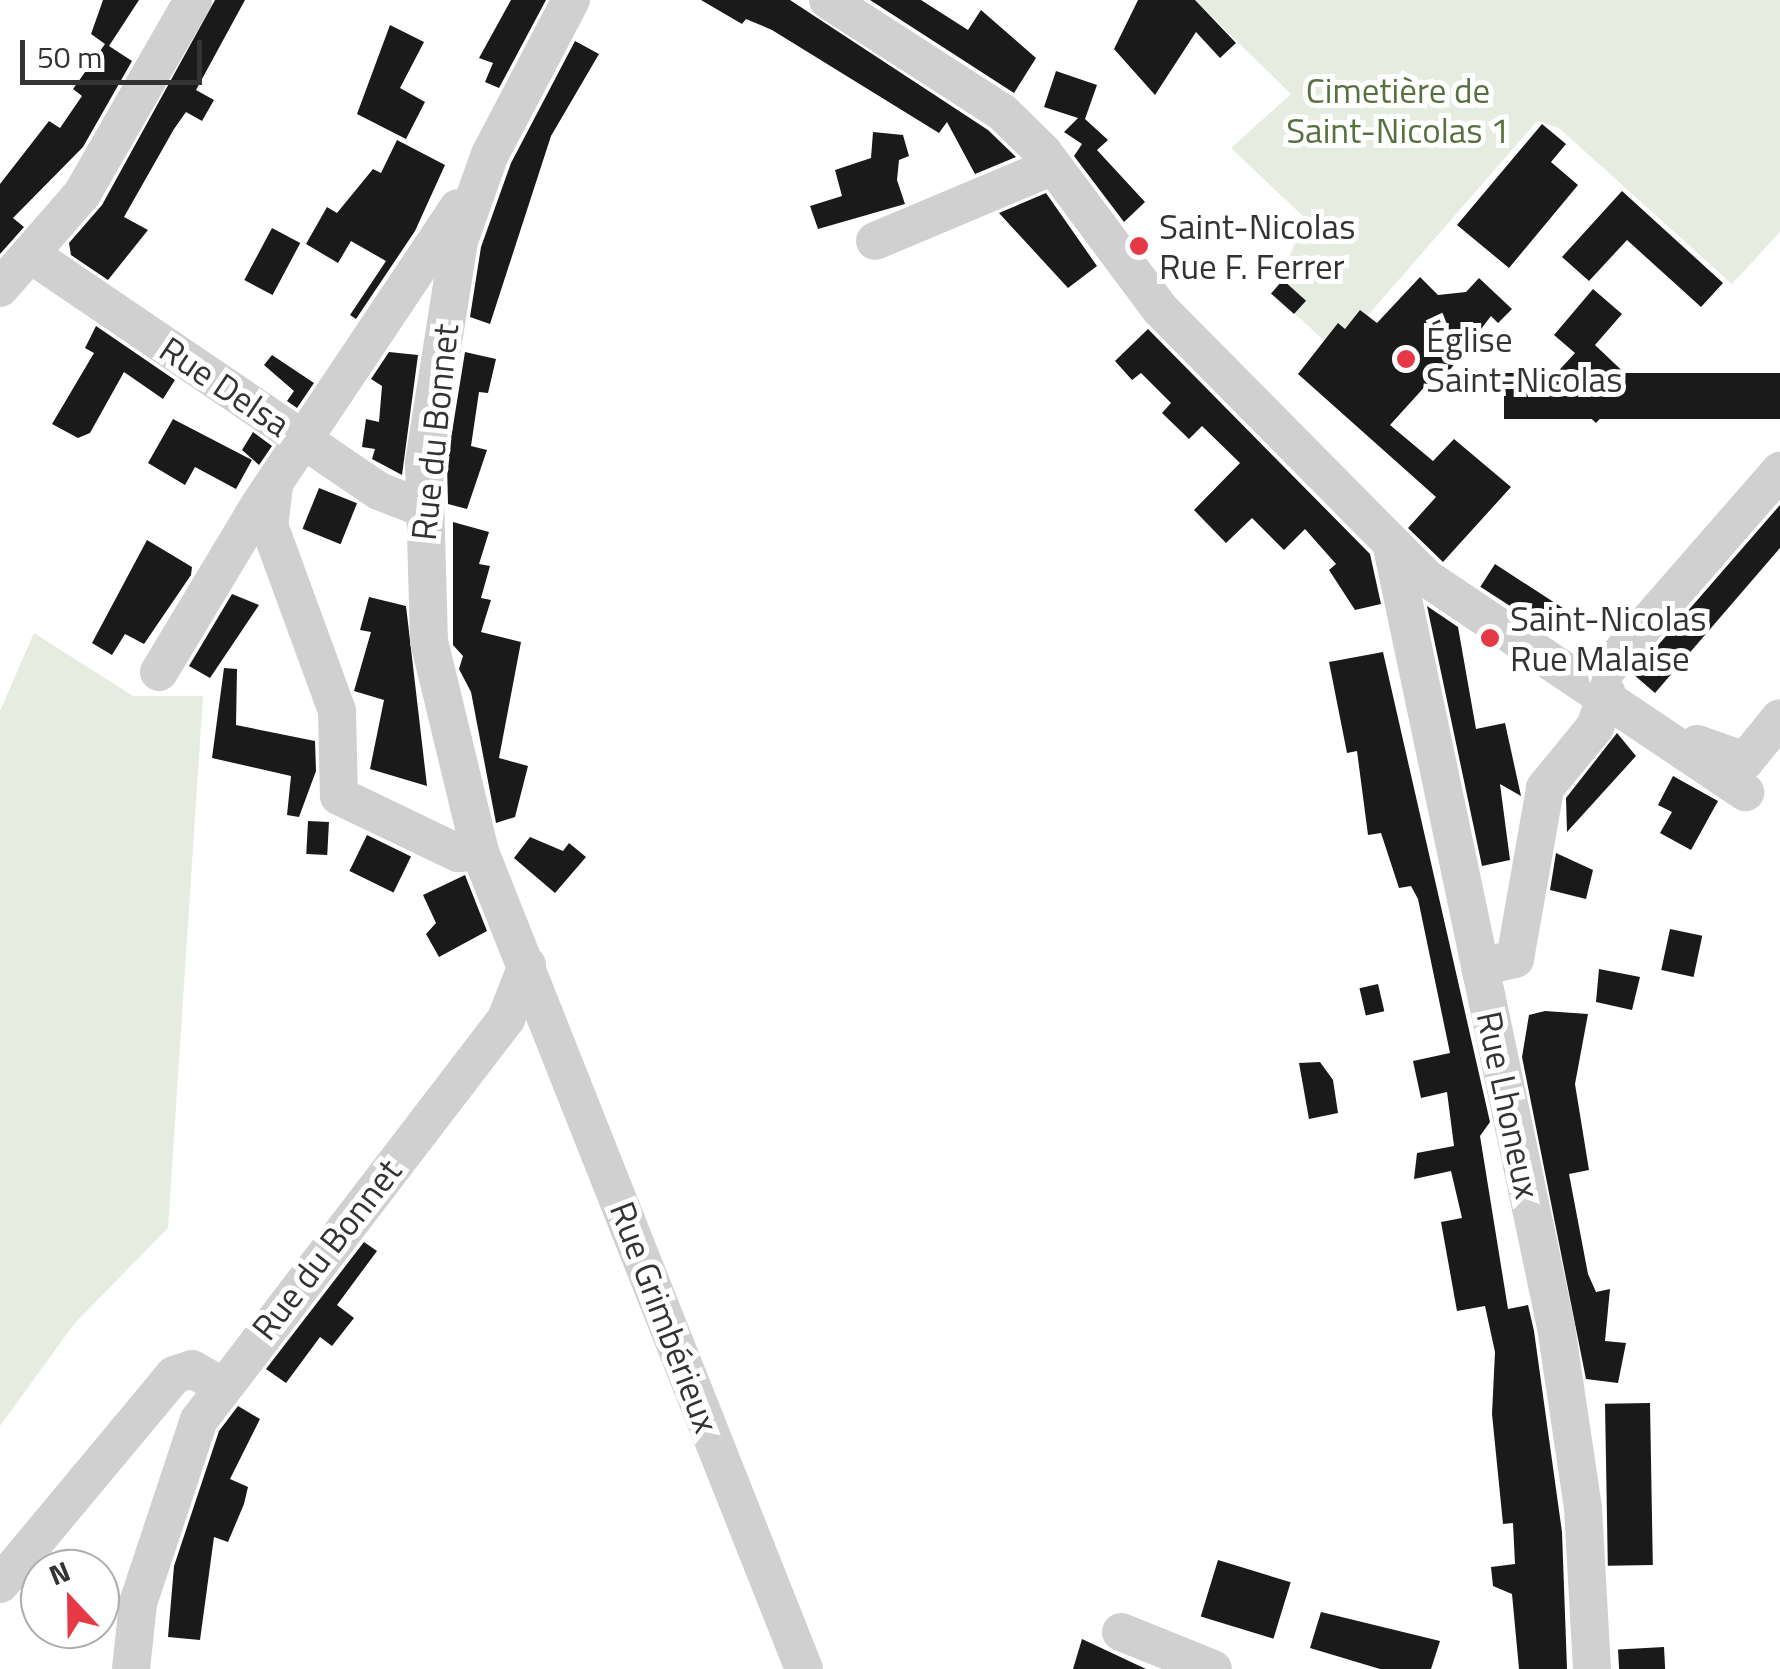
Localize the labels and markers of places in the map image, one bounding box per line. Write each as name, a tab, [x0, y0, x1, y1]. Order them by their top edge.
place label: Saint-Nicolas Rue F. Ferrer	[1159, 205, 1355, 287]
marker: Saint-Nicolas Rue F. Ferrer	[1128, 235, 1150, 257]
place label: Église Saint-Nicolas	[1426, 318, 1622, 400]
marker: Église Saint-Nicolas	[1395, 348, 1417, 370]
place label: Saint-Nicolas Rue Malaise	[1510, 597, 1706, 679]
marker: Saint-Nicolas Rue Malaise	[1479, 627, 1501, 649]

